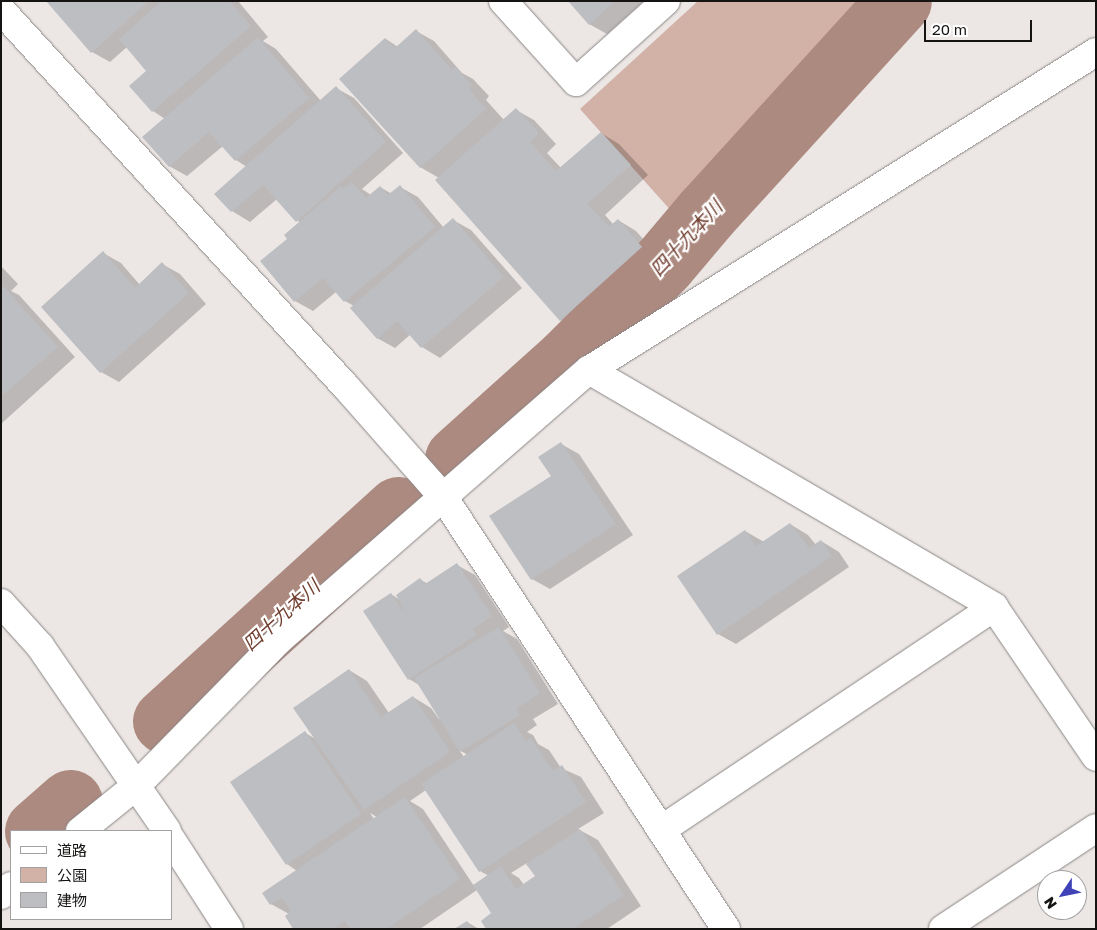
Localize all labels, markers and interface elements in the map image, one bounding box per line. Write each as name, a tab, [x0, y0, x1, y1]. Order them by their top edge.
scale bar	[927, 10, 1034, 42]
text: 20 m	[932, 20, 967, 38]
water label: 四十九本川	[645, 195, 727, 281]
water label: 四十九本川	[238, 575, 324, 655]
legend	[10, 830, 172, 920]
text: 道路	[57, 841, 87, 859]
text: 公園	[57, 866, 87, 884]
north arrow	[1037, 870, 1087, 920]
text: 建物	[57, 891, 87, 909]
text: N	[1040, 894, 1060, 912]

